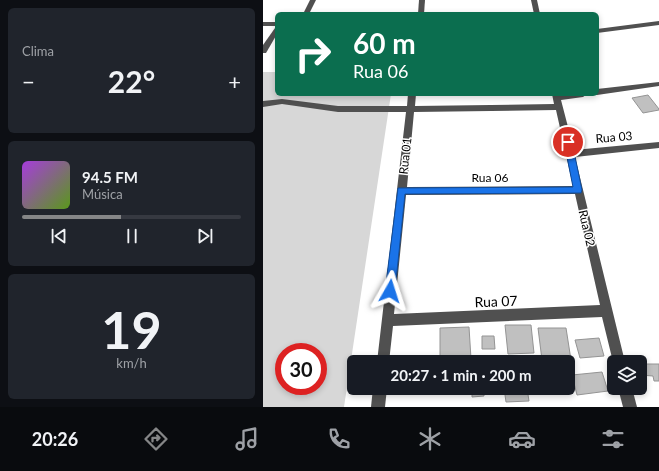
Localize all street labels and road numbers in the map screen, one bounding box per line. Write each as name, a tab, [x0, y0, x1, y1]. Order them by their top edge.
street label: Rua 03	[595, 128, 633, 146]
street label: Rua 01	[396, 137, 414, 175]
street label: Rua 06	[472, 170, 508, 185]
street label: Rua 02	[576, 208, 598, 248]
street label: Rua 07	[474, 292, 518, 310]

